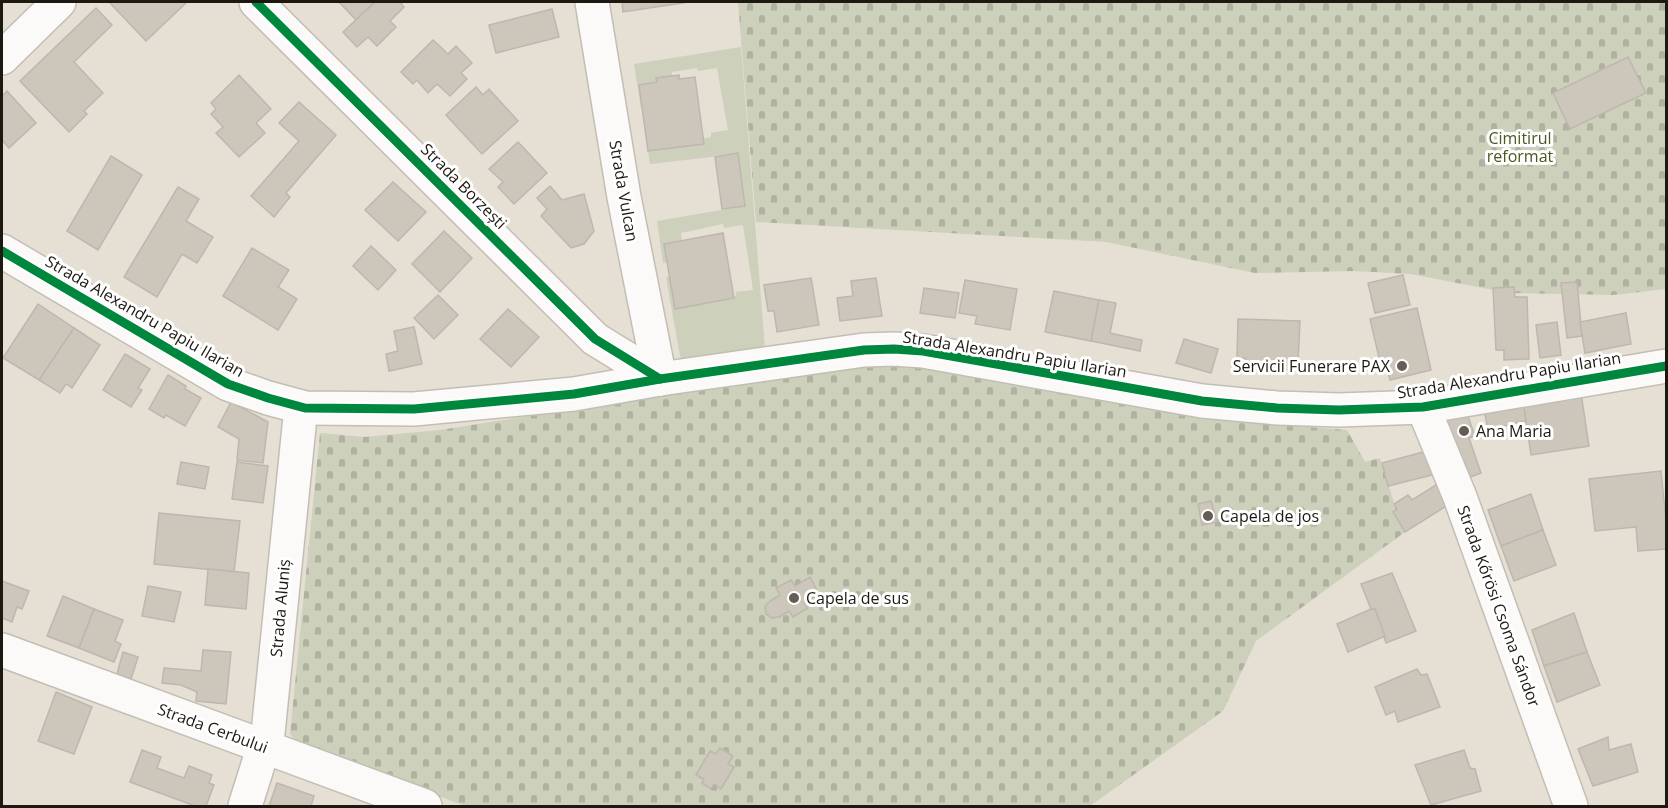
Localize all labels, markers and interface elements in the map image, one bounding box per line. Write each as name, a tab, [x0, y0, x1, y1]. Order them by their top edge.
park label: Cimitirul reformat	[1487, 127, 1554, 167]
street label: Strada Borzești	[416, 138, 512, 234]
street label: Strada Vulcan	[604, 139, 644, 243]
street label: Strada Alexandru Papiu Ilarian	[42, 250, 248, 382]
street label: Strada Alexandru Papiu Ilarian	[902, 325, 1128, 383]
street label: Strada Alexandru Papiu Ilarian	[1396, 346, 1622, 404]
place label: Servicii Funerare PAX	[1233, 355, 1391, 377]
marker: Servicii Funerare PAX	[1395, 359, 1409, 373]
place label: Ana Maria	[1476, 420, 1552, 442]
marker: Ana Maria	[1457, 424, 1471, 438]
street label: Strada Kőrösi Csoma Sándor	[1452, 502, 1546, 710]
place label: Capela de jos	[1220, 505, 1319, 527]
marker: Capela de jos	[1201, 509, 1215, 523]
street label: Strada Aluniș	[265, 558, 295, 658]
place label: Capela de sus	[806, 587, 909, 609]
marker: Capela de sus	[787, 591, 801, 605]
street label: Strada Cerbului	[155, 698, 271, 758]

